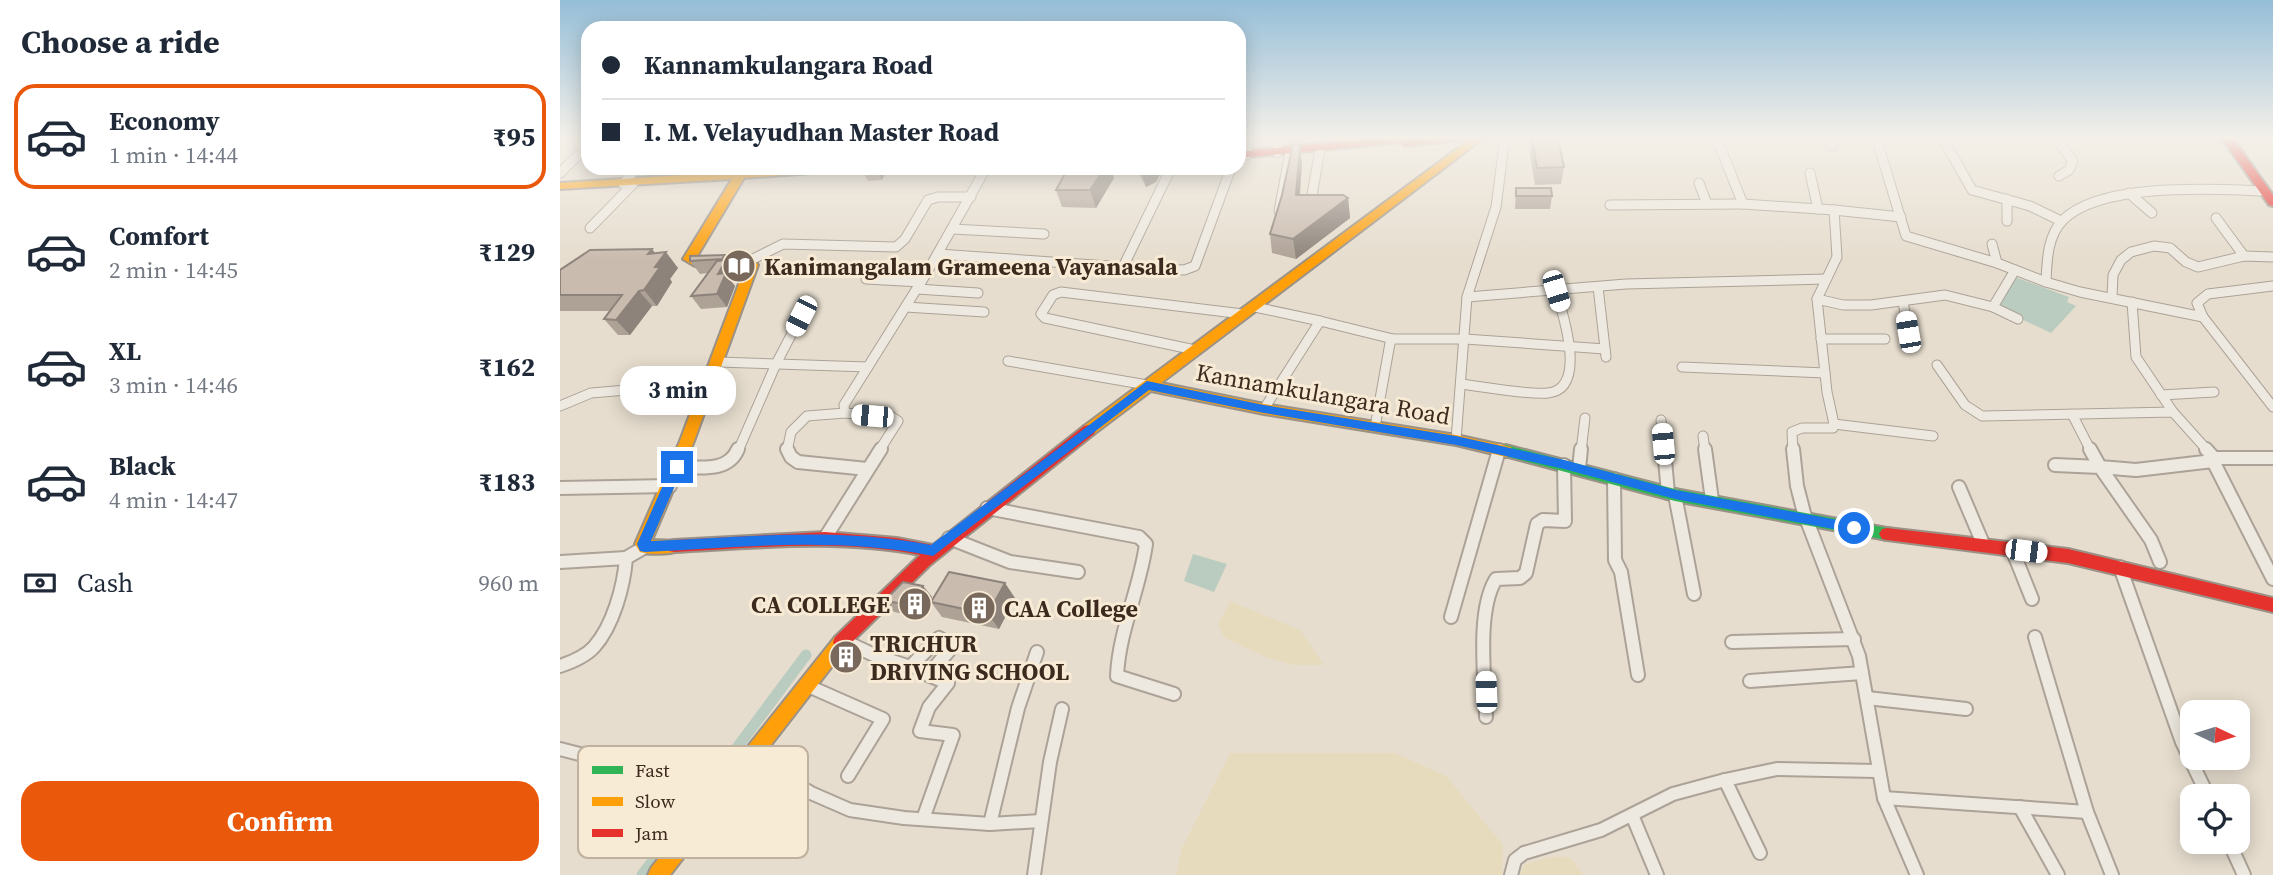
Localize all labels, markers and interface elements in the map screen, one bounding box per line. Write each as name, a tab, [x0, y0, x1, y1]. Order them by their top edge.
text: Choose a ride	[21, 20, 220, 64]
text: Kannamkulangara Road	[644, 47, 933, 83]
text: Economy	[109, 103, 220, 139]
icon: car	[25, 105, 88, 168]
text: I. M. Velayudhan Master Road	[644, 114, 999, 150]
text: ₹95	[493, 119, 535, 155]
text: 1 min · 14:44	[109, 139, 238, 171]
text: Comfort	[109, 218, 209, 254]
icon: car	[25, 220, 88, 283]
text: ₹129	[479, 234, 535, 270]
library icon: Kanimangalam Grameena Vayanasala	[720, 247, 758, 285]
place label: Kanimangalam Grameena Vayanasala	[764, 250, 1178, 283]
text: 2 min · 14:45	[109, 254, 238, 286]
car	[1540, 268, 1573, 314]
car	[783, 293, 820, 339]
car	[1895, 309, 1922, 355]
text: XL	[109, 333, 141, 369]
icon: car	[25, 335, 88, 398]
text: ₹162	[479, 349, 535, 385]
street label: Kannamkulangara Road	[1193, 355, 1453, 433]
callout: 3 min	[619, 365, 735, 414]
text: 3 min · 14:46	[109, 369, 238, 401]
text: 3 min	[648, 374, 708, 406]
car	[851, 404, 894, 428]
car	[1651, 422, 1676, 466]
text: Black	[109, 448, 176, 484]
icon: car	[25, 450, 88, 513]
route end	[661, 451, 693, 483]
text: ₹183	[479, 464, 535, 500]
text: 4 min · 14:47	[109, 484, 238, 516]
route start	[1838, 512, 1870, 544]
car	[2004, 538, 2049, 564]
icon: cash	[21, 564, 59, 602]
text: Cash	[77, 565, 133, 601]
text: 960 m	[478, 567, 539, 599]
building icon: CA COLLEGE	[896, 585, 934, 623]
place label: CA COLLEGE	[751, 588, 890, 621]
building icon: CAA College	[960, 589, 998, 627]
place label: CAA College	[1004, 592, 1138, 625]
place label: TRICHUR DRIVING SCHOOL	[870, 627, 1069, 688]
building icon: TRICHUR DRIVING SCHOOL	[827, 638, 865, 676]
car	[1475, 671, 1498, 713]
north arrow	[2180, 700, 2250, 770]
map controls	[2180, 700, 2250, 854]
legend	[578, 746, 808, 858]
text: Fast	[635, 757, 670, 783]
button: Confirm	[21, 781, 539, 861]
button: locate	[2180, 784, 2250, 854]
text: Slow	[635, 788, 676, 814]
text: Jam	[634, 820, 668, 846]

